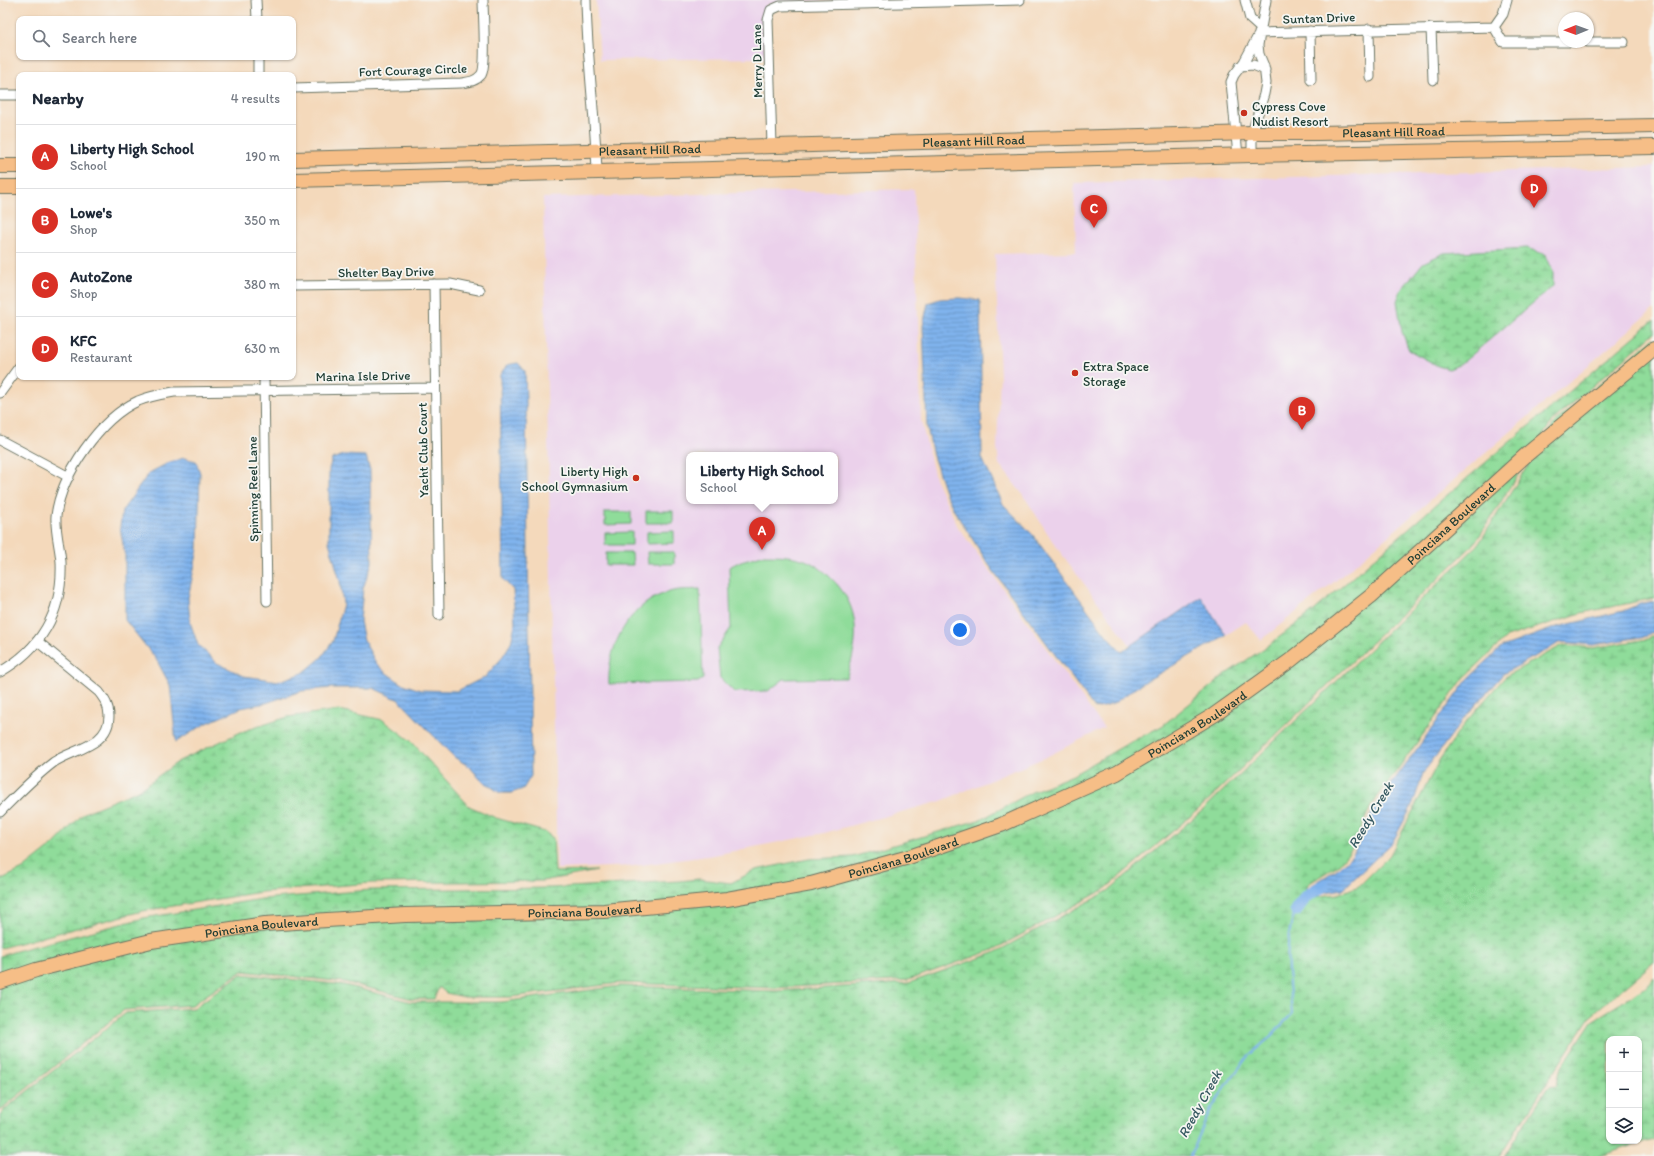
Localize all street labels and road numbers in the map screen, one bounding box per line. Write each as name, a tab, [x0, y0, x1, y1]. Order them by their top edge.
street label: Suntan Drive	[1282, 9, 1356, 27]
street label: Merry D Lane	[749, 24, 765, 98]
street label: Fort Courage Circle	[359, 61, 467, 79]
street label: Pleasant Hill Road	[1342, 123, 1445, 140]
street label: Pleasant Hill Road	[922, 132, 1025, 149]
street label: Pleasant Hill Road	[598, 140, 701, 158]
street label: Shelter Bay Drive	[338, 264, 434, 280]
street label: Marina Isle Drive	[316, 368, 410, 384]
street label: Yacht Club Court	[415, 402, 431, 498]
street label: Spinning Reel Lane	[245, 436, 261, 542]
street label: Poinciana Boulevard	[1403, 480, 1498, 568]
street label: Poinciana Boulevard	[1145, 687, 1249, 761]
street label: Poinciana Boulevard	[846, 833, 960, 881]
street label: Poinciana Boulevard	[528, 900, 643, 920]
street label: Poinciana Boulevard	[204, 913, 319, 940]

